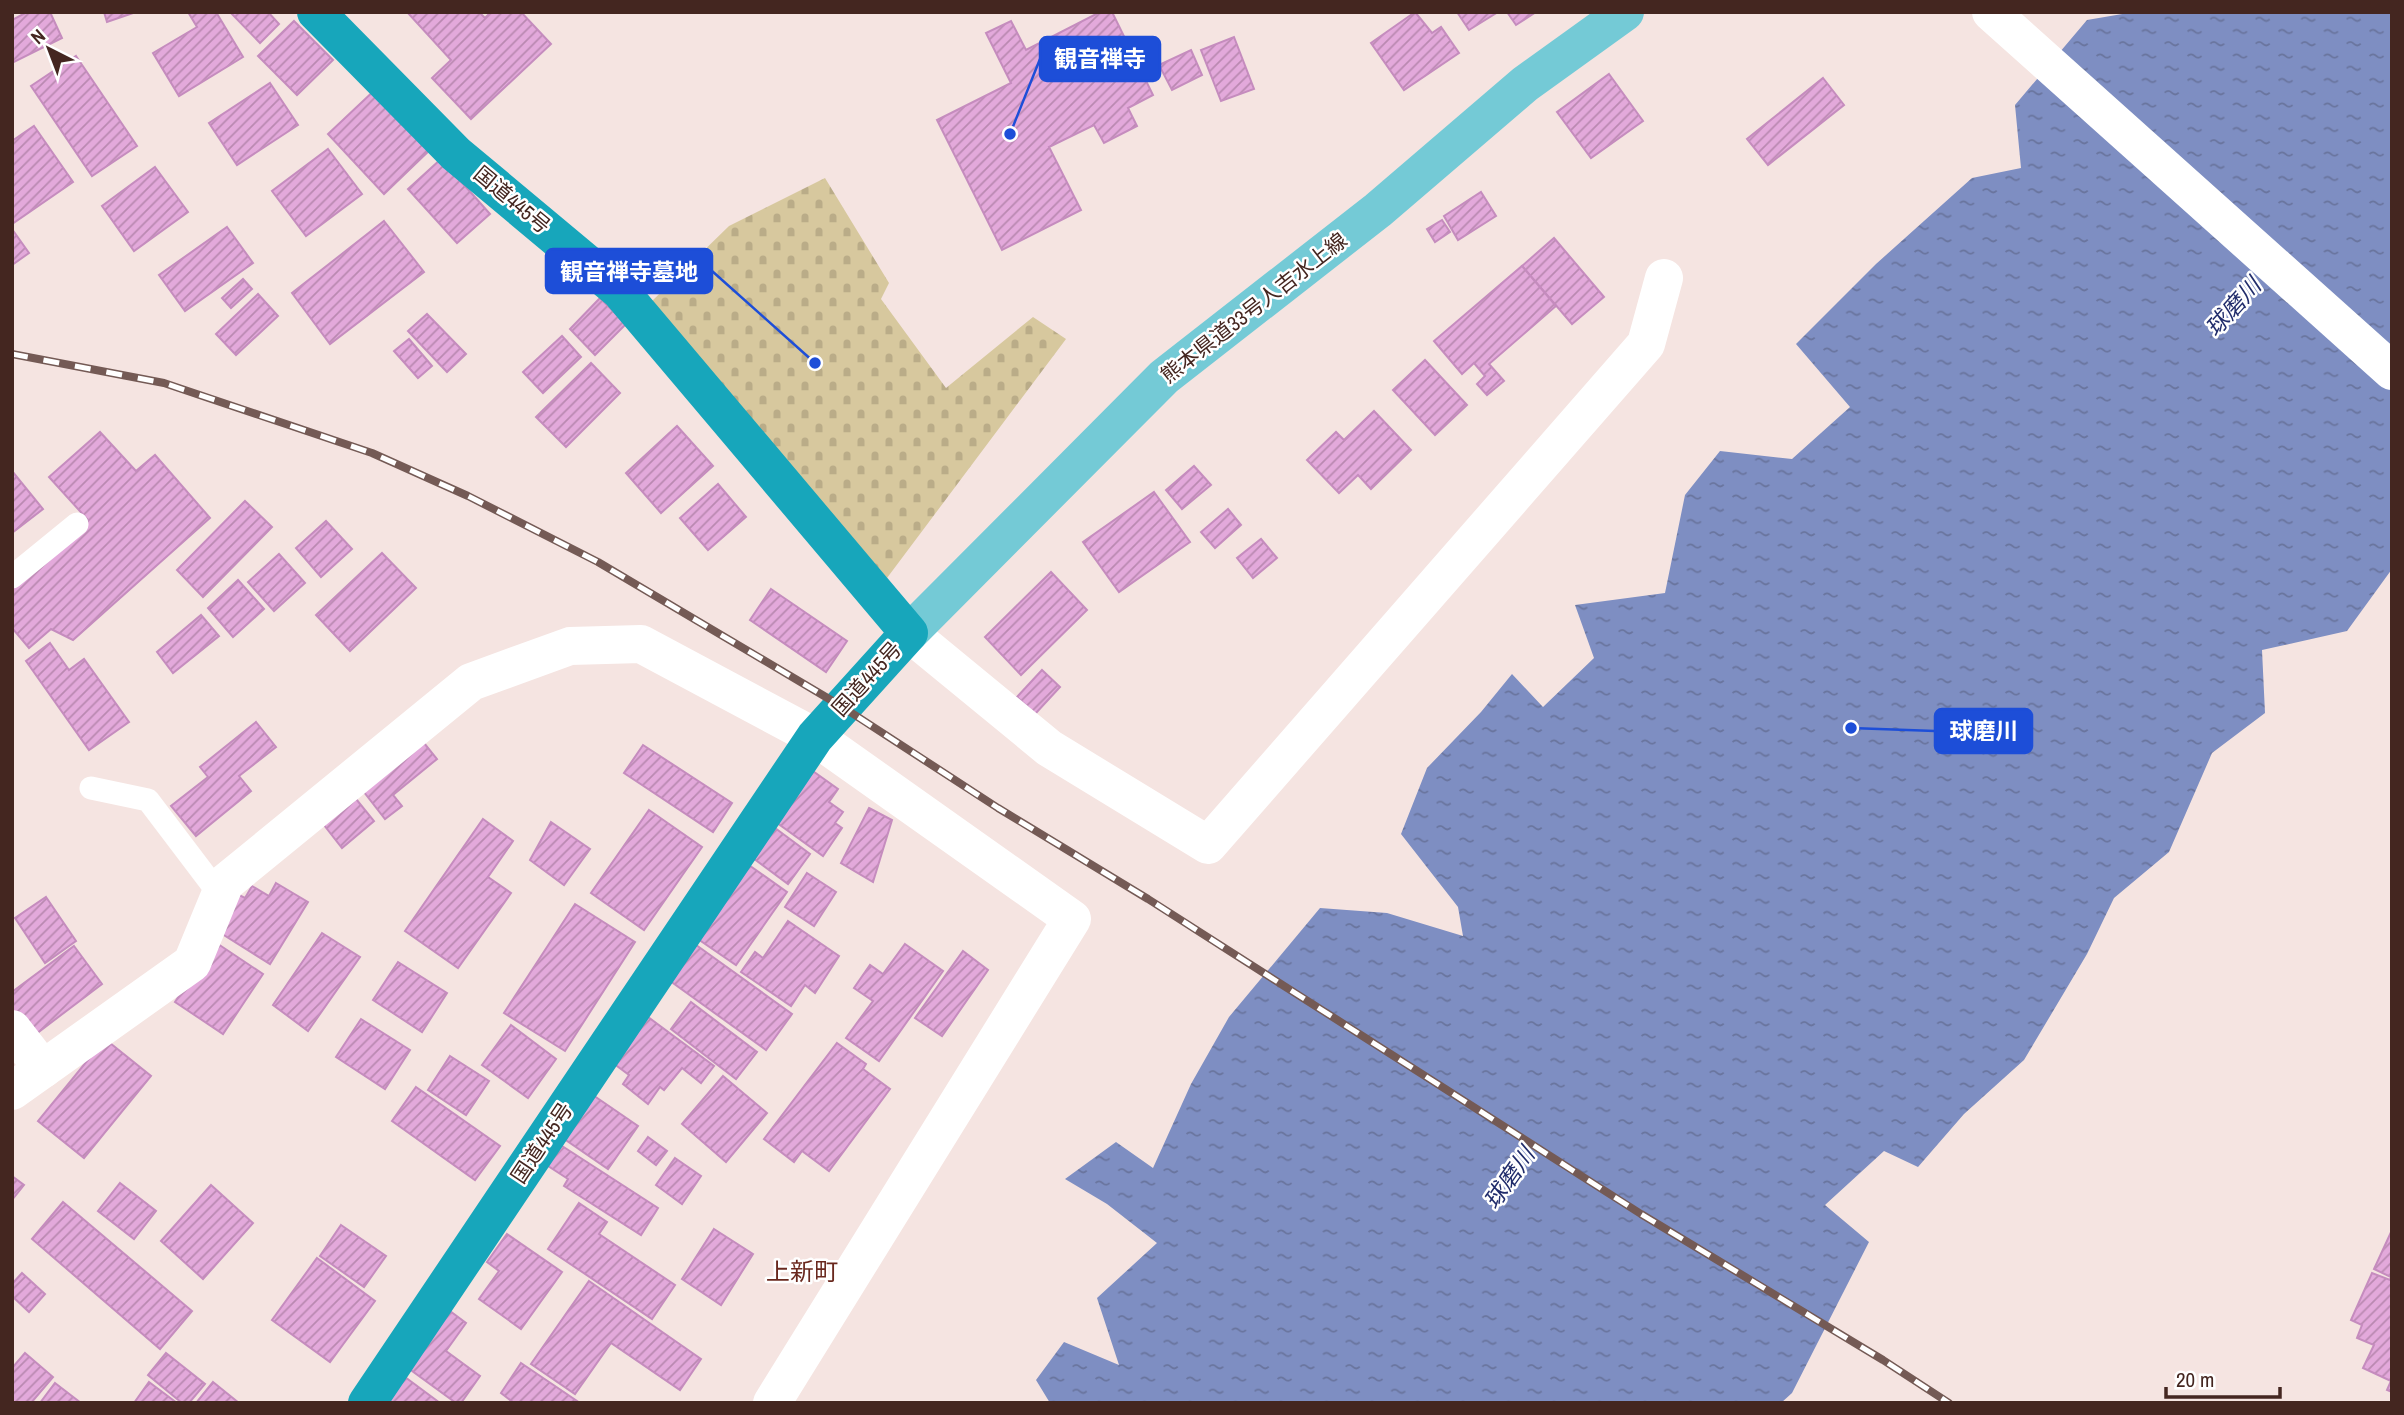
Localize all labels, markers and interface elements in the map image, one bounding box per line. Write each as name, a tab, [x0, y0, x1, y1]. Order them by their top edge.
north arrow	[14, 14, 84, 84]
text: N	[25, 23, 51, 50]
callout: 観音禅寺	[1040, 37, 1160, 81]
text: 観音禅寺	[1054, 43, 1146, 74]
street label: 国道445号	[468, 159, 557, 240]
street label: 熊本県道33号人吉水上線	[1154, 226, 1353, 390]
callout: 観音禅寺墓地	[546, 249, 712, 293]
text: 観音禅寺墓地	[560, 256, 698, 287]
water label: 球磨川	[2198, 268, 2269, 343]
street label: 国道445号	[825, 635, 908, 722]
callout: 球磨川	[1935, 709, 2032, 753]
text: 球磨川	[1950, 715, 2019, 746]
street label: 国道445号	[504, 1097, 579, 1189]
water label: 球磨川	[1476, 1138, 1543, 1215]
district label: 上新町	[766, 1255, 838, 1287]
scale bar	[2166, 1356, 2280, 1400]
text: 20 m	[2176, 1365, 2214, 1394]

